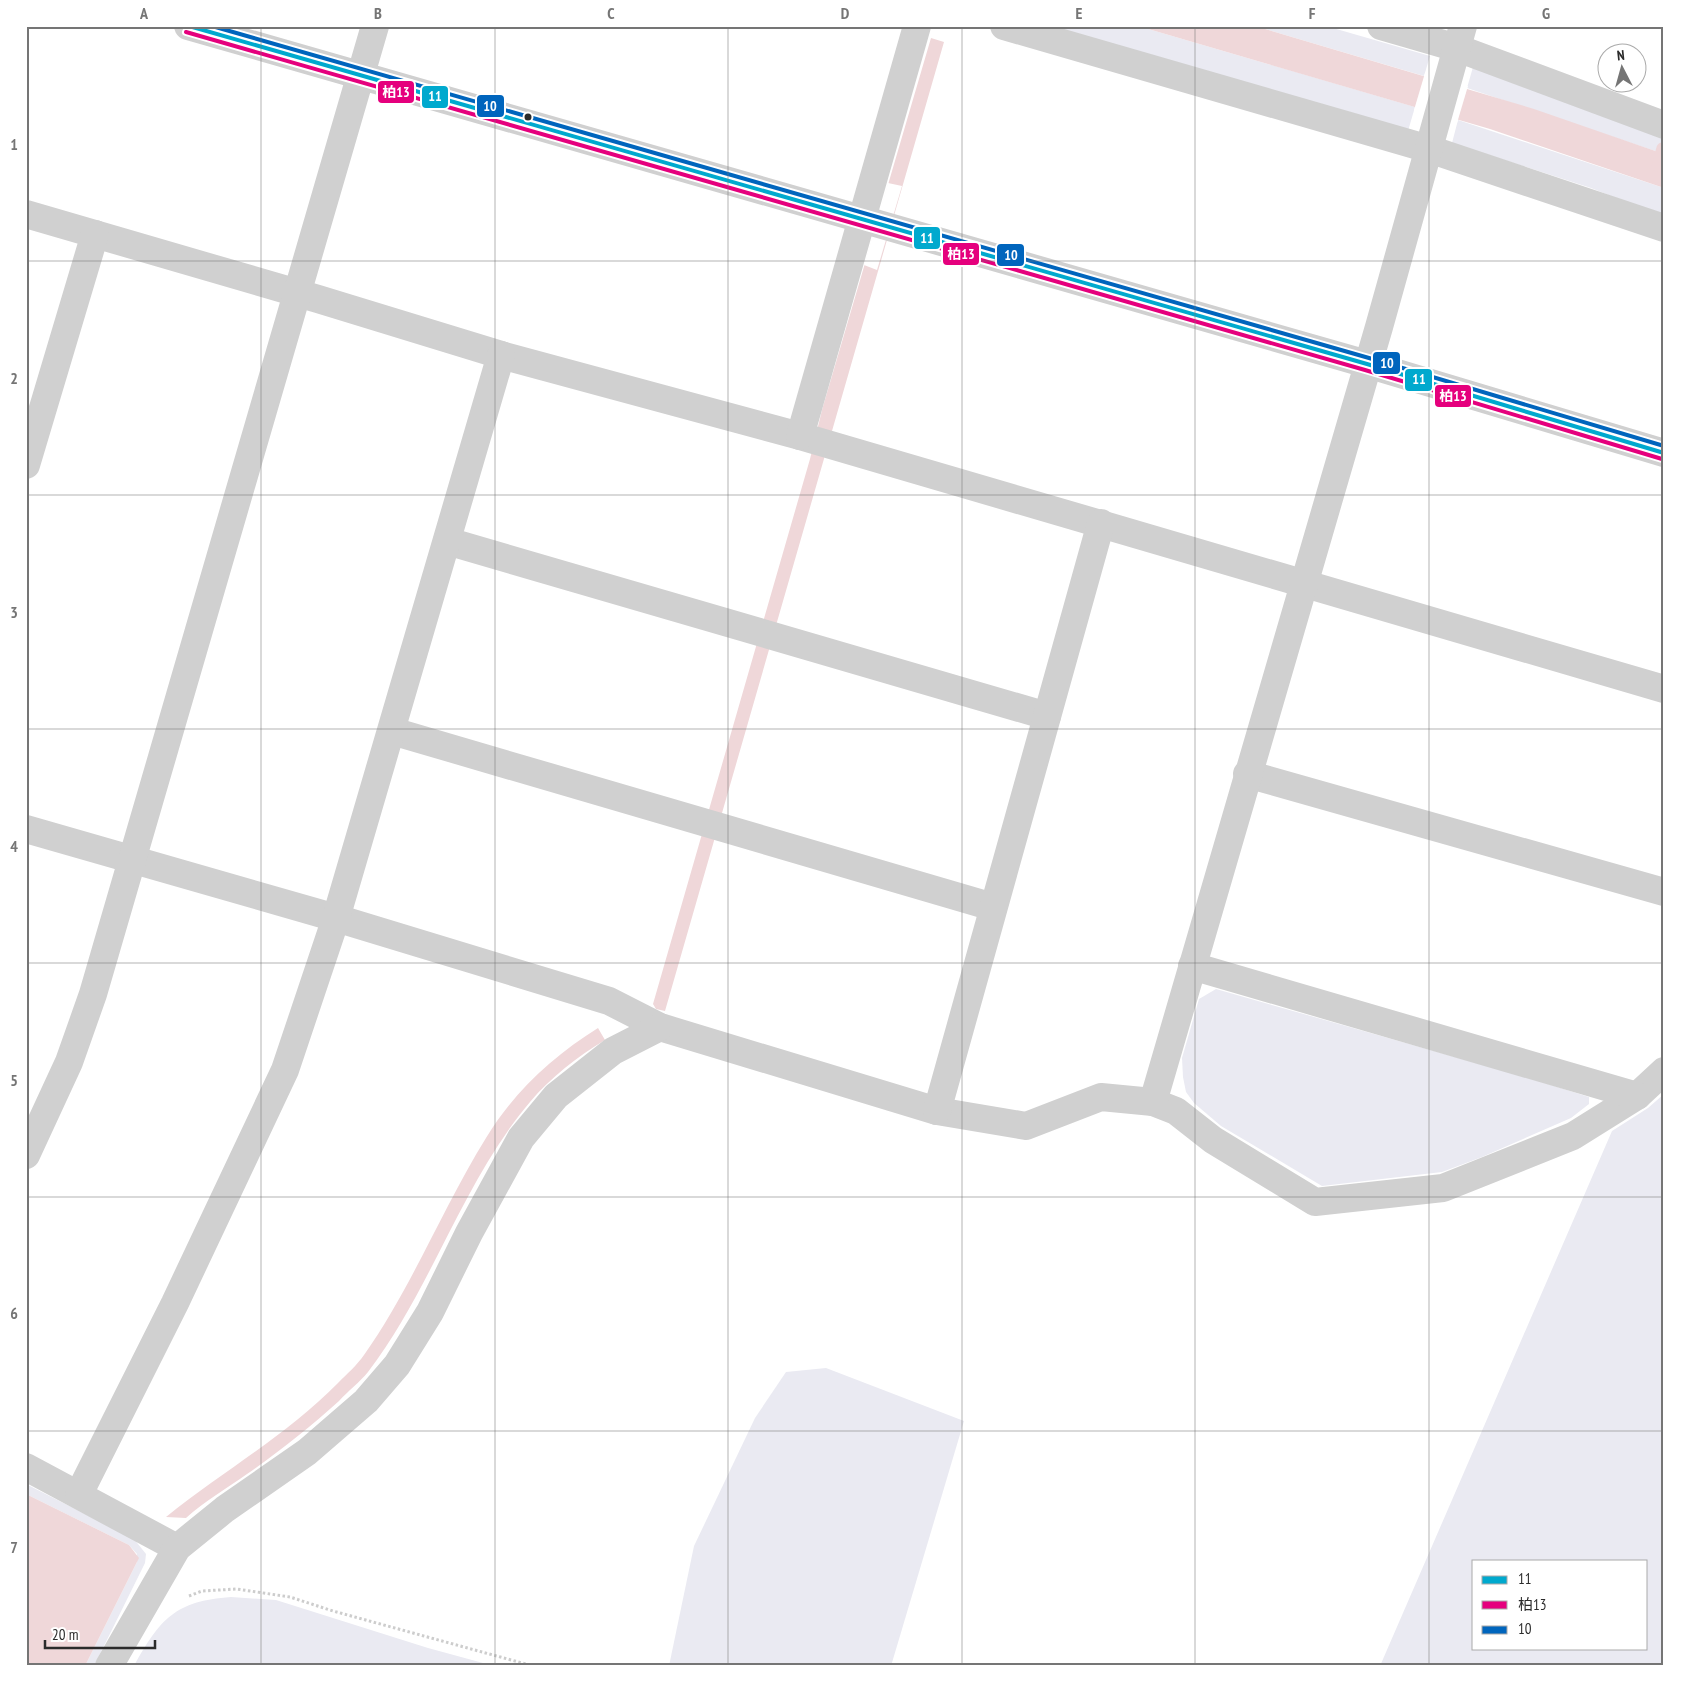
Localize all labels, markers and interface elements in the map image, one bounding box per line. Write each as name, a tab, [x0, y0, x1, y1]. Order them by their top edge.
text: A	[139, 3, 149, 23]
text: B	[374, 3, 382, 23]
text: C	[607, 3, 615, 23]
text: D	[841, 3, 850, 23]
text: E	[1076, 3, 1083, 23]
text: F	[1309, 3, 1316, 23]
text: G	[1542, 3, 1550, 23]
north arrow	[1598, 42, 1648, 92]
text: N	[1616, 46, 1625, 64]
line badge: 柏13	[377, 80, 415, 104]
text: 柏13	[382, 83, 410, 101]
line badge: 11	[421, 85, 449, 109]
text: 11	[428, 87, 442, 105]
line badge: 10	[476, 94, 505, 118]
text: 10	[483, 97, 497, 115]
unlabelled marker	[523, 112, 533, 122]
text: 1	[10, 134, 18, 154]
line badge: 11	[913, 226, 941, 250]
text: 11	[920, 229, 934, 247]
line badge: 柏13	[942, 242, 980, 266]
line badge: 10	[996, 243, 1025, 267]
text: 柏13	[947, 245, 975, 263]
text: 10	[1004, 246, 1018, 264]
line badge: 10	[1372, 351, 1401, 375]
text: 10	[1380, 354, 1394, 372]
text: 2	[10, 368, 18, 388]
line badge: 11	[1404, 368, 1433, 392]
text: 11	[1412, 370, 1426, 388]
line badge: 柏13	[1434, 384, 1472, 408]
text: 柏13	[1439, 387, 1467, 405]
text: 3	[10, 602, 18, 622]
text: 4	[10, 836, 18, 856]
text: 5	[10, 1070, 18, 1090]
text: 6	[10, 1303, 18, 1323]
text: 7	[10, 1537, 18, 1557]
legend	[1472, 1560, 1648, 1650]
text: 11	[1518, 1569, 1532, 1588]
text: 柏13	[1518, 1595, 1547, 1614]
scale bar	[45, 1617, 155, 1649]
text: 10	[1518, 1619, 1532, 1638]
text: 20 m	[52, 1625, 78, 1644]

